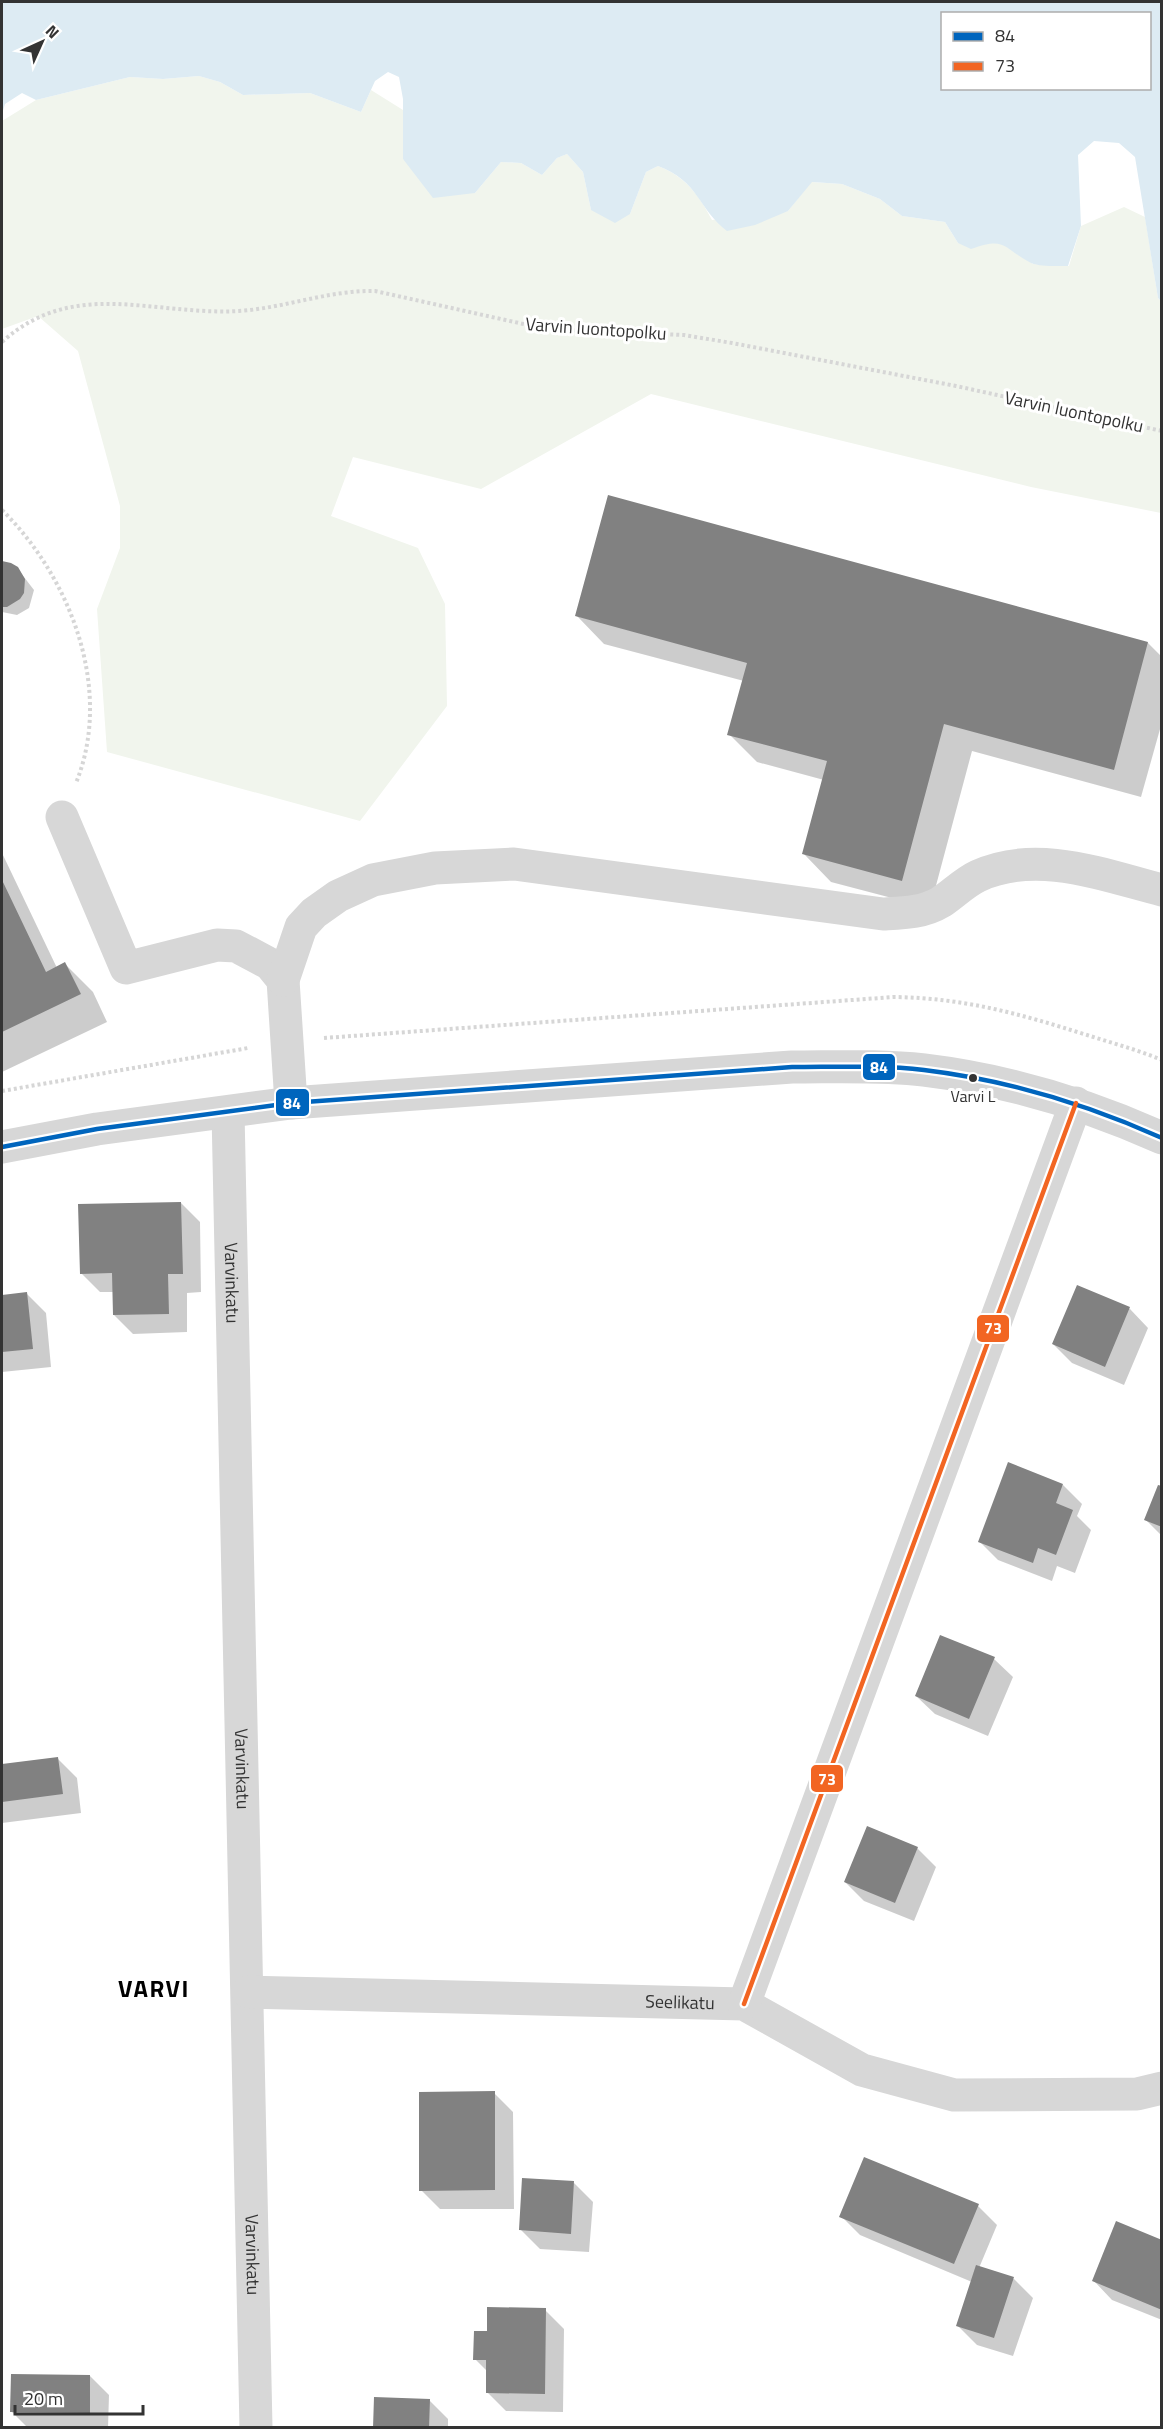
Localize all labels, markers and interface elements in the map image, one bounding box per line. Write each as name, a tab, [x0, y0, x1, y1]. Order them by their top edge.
north arrow	[12, 12, 72, 72]
legend	[941, 12, 1151, 90]
text: N	[40, 19, 65, 44]
text: 84	[995, 22, 1015, 49]
text: 73	[995, 52, 1015, 79]
street label: Varvin luontopolku	[525, 310, 668, 347]
street label: Varvin luontopolku	[1002, 384, 1146, 439]
line badge: 84	[862, 1053, 896, 1081]
text: 84	[870, 1055, 888, 1079]
marker: Varvi L	[967, 1072, 979, 1084]
place label: Varvi L	[951, 1084, 996, 1108]
line badge: 84	[275, 1088, 310, 1117]
text: 84	[283, 1091, 301, 1115]
street label: Varvinkatu	[218, 1242, 246, 1324]
line badge: 73	[976, 1314, 1010, 1343]
text: 73	[984, 1316, 1002, 1340]
street label: Varvinkatu	[228, 1728, 257, 1810]
line badge: 73	[810, 1764, 844, 1793]
text: 73	[818, 1767, 836, 1791]
district label: VARVI	[118, 1970, 190, 2006]
street label: Seelikatu	[645, 1988, 715, 2016]
street label: Varvinkatu	[238, 2214, 267, 2296]
scale bar	[15, 2378, 142, 2416]
text: 20 m	[24, 2385, 63, 2412]

